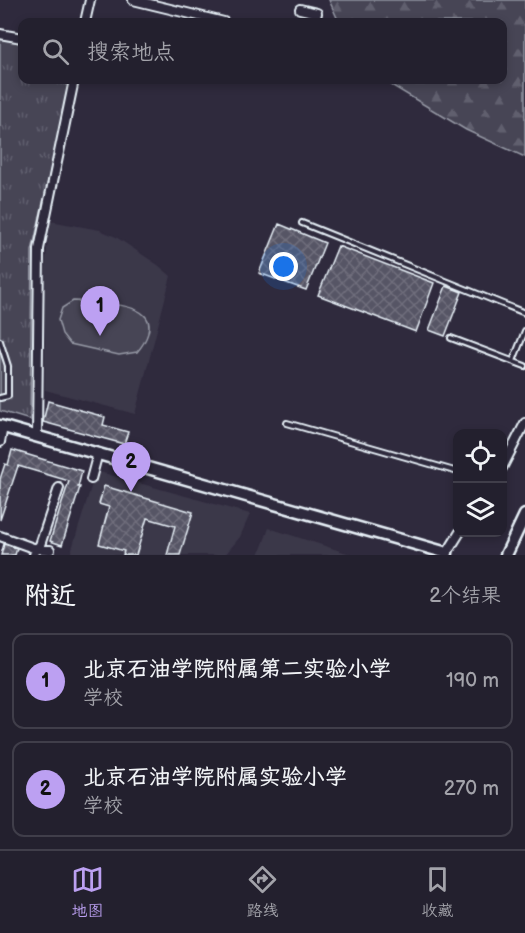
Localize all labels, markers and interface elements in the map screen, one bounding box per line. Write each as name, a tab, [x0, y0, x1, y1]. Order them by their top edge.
search box	[18, 18, 507, 84]
icon: search	[39, 35, 72, 68]
text: 搜索地点	[87, 39, 175, 66]
your location	[269, 252, 298, 281]
pin: 1	[80, 286, 120, 336]
map controls	[453, 429, 507, 537]
button: locate	[453, 429, 507, 483]
pin: 2	[112, 442, 150, 492]
button: layers	[453, 483, 507, 537]
text: 附近	[24, 581, 76, 612]
text: 2个结果	[429, 584, 501, 608]
text: 北京石油学院附属第二实验小学	[83, 656, 391, 683]
text: 1	[41, 669, 50, 693]
text: 190 m	[446, 669, 499, 693]
text: 学校	[83, 686, 123, 710]
text: 北京石油学院附属实验小学	[83, 764, 347, 791]
text: 2	[40, 777, 51, 801]
text: 270 m	[444, 777, 499, 801]
text: 学校	[83, 794, 123, 818]
tab: 地图	[71, 863, 104, 921]
tab: 路线	[246, 863, 279, 921]
tab: 收藏	[421, 863, 454, 921]

